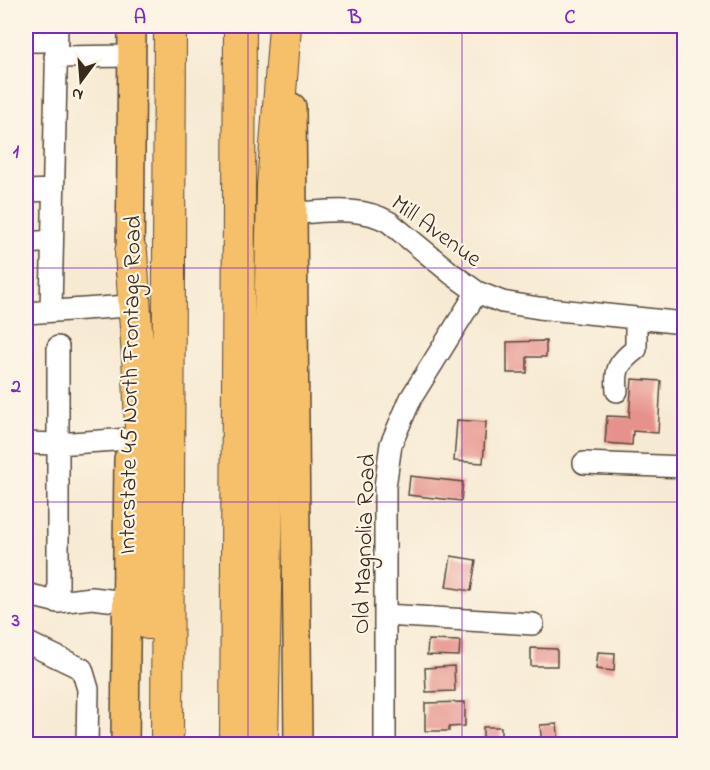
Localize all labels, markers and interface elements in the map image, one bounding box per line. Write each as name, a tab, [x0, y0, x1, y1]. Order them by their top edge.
text: A	[134, 4, 146, 33]
text: B	[347, 4, 362, 33]
text: C	[565, 4, 576, 33]
north arrow	[51, 51, 111, 111]
text: N	[69, 80, 86, 107]
text: 1	[13, 138, 20, 167]
street label: Mill Avenue	[383, 187, 488, 277]
street label: Interstate 45 North Frontage Road	[111, 215, 152, 555]
text: 2	[10, 373, 21, 402]
street label: Old Magnolia Road	[345, 453, 386, 635]
text: 3	[11, 607, 20, 636]

